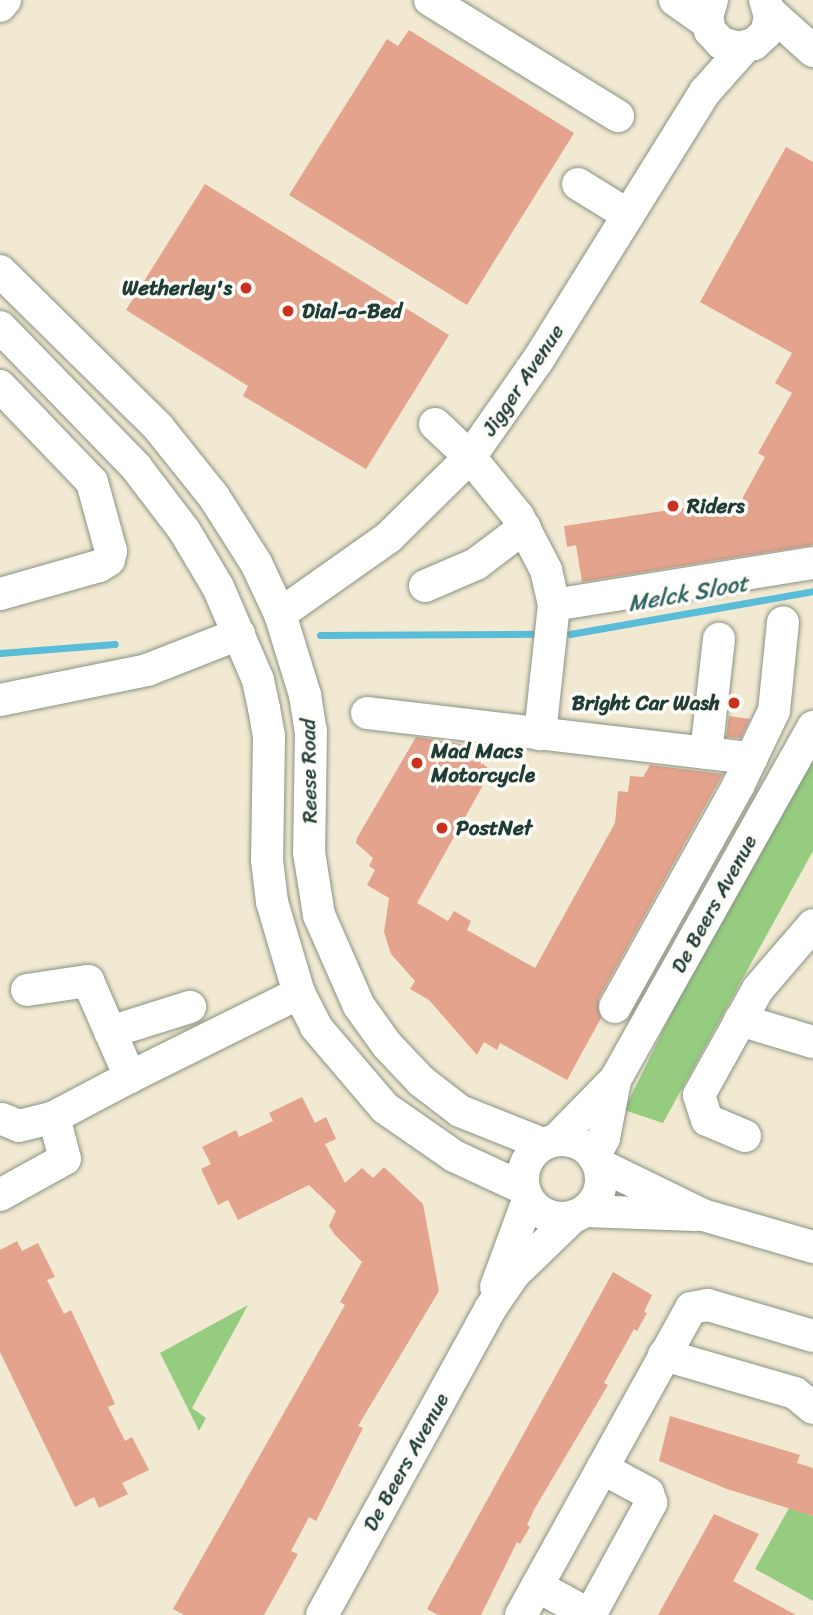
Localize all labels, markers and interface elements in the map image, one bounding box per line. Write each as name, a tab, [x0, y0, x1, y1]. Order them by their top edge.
place label: Wetherley's	[122, 275, 232, 301]
marker: Wetherley's	[238, 280, 254, 296]
place label: Dial-a-Bed	[302, 298, 402, 324]
marker: Dial-a-Bed	[280, 303, 296, 319]
street label: Jigger Avenue	[477, 320, 569, 440]
place label: Riders	[687, 493, 745, 519]
marker: Riders	[665, 498, 681, 514]
water label: Melck Sloot	[626, 570, 750, 618]
place label: Bright Car Wash	[571, 690, 720, 716]
marker: Bright Car Wash	[726, 695, 742, 711]
street label: Reese Road	[295, 718, 323, 824]
place label: Mad Macs Motorcycle	[431, 738, 535, 788]
marker: Mad Macs Motorcycle	[409, 755, 425, 771]
place label: PostNet	[456, 815, 532, 841]
marker: PostNet	[434, 820, 450, 836]
street label: De Beers Avenue	[666, 830, 762, 978]
street label: De Beers Avenue	[358, 1388, 454, 1536]

